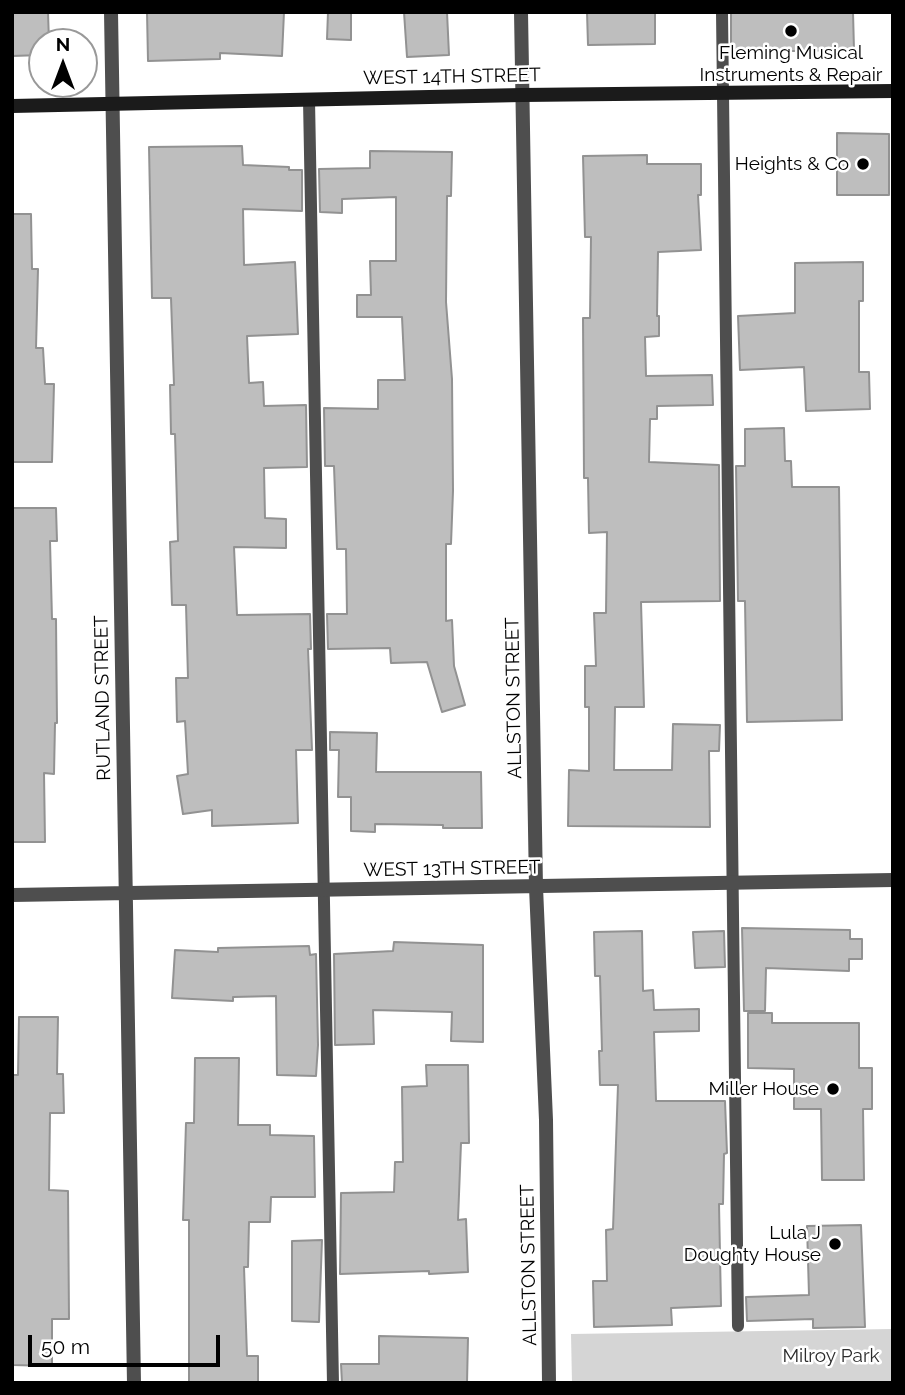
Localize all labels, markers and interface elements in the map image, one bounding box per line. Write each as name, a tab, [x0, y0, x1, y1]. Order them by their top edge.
marker: Fleming Musical Instruments & Repair	[783, 23, 799, 39]
north arrow	[28, 28, 98, 98]
text: N	[56, 33, 70, 55]
place label: Fleming Musical Instruments & Repair	[700, 42, 882, 86]
street label: WEST 14TH STREET	[363, 64, 541, 90]
place label: Heights & Co	[735, 153, 849, 175]
marker: Heights & Co	[855, 156, 871, 172]
street label: RUTLAND STREET	[90, 615, 116, 781]
street label: ALLSTON STREET	[501, 617, 527, 779]
street label: WEST 13TH STREET	[363, 856, 541, 882]
place label: Miller House	[708, 1078, 819, 1100]
marker: Miller House	[825, 1081, 841, 1097]
street label: ALLSTON STREET	[516, 1184, 542, 1346]
place label: Lula J Doughty House	[684, 1222, 821, 1266]
marker: Lula J Doughty House	[827, 1236, 843, 1252]
scale bar	[32, 1322, 224, 1366]
text: 50 m	[41, 1334, 90, 1359]
park label: Milroy Park	[782, 1345, 880, 1367]

